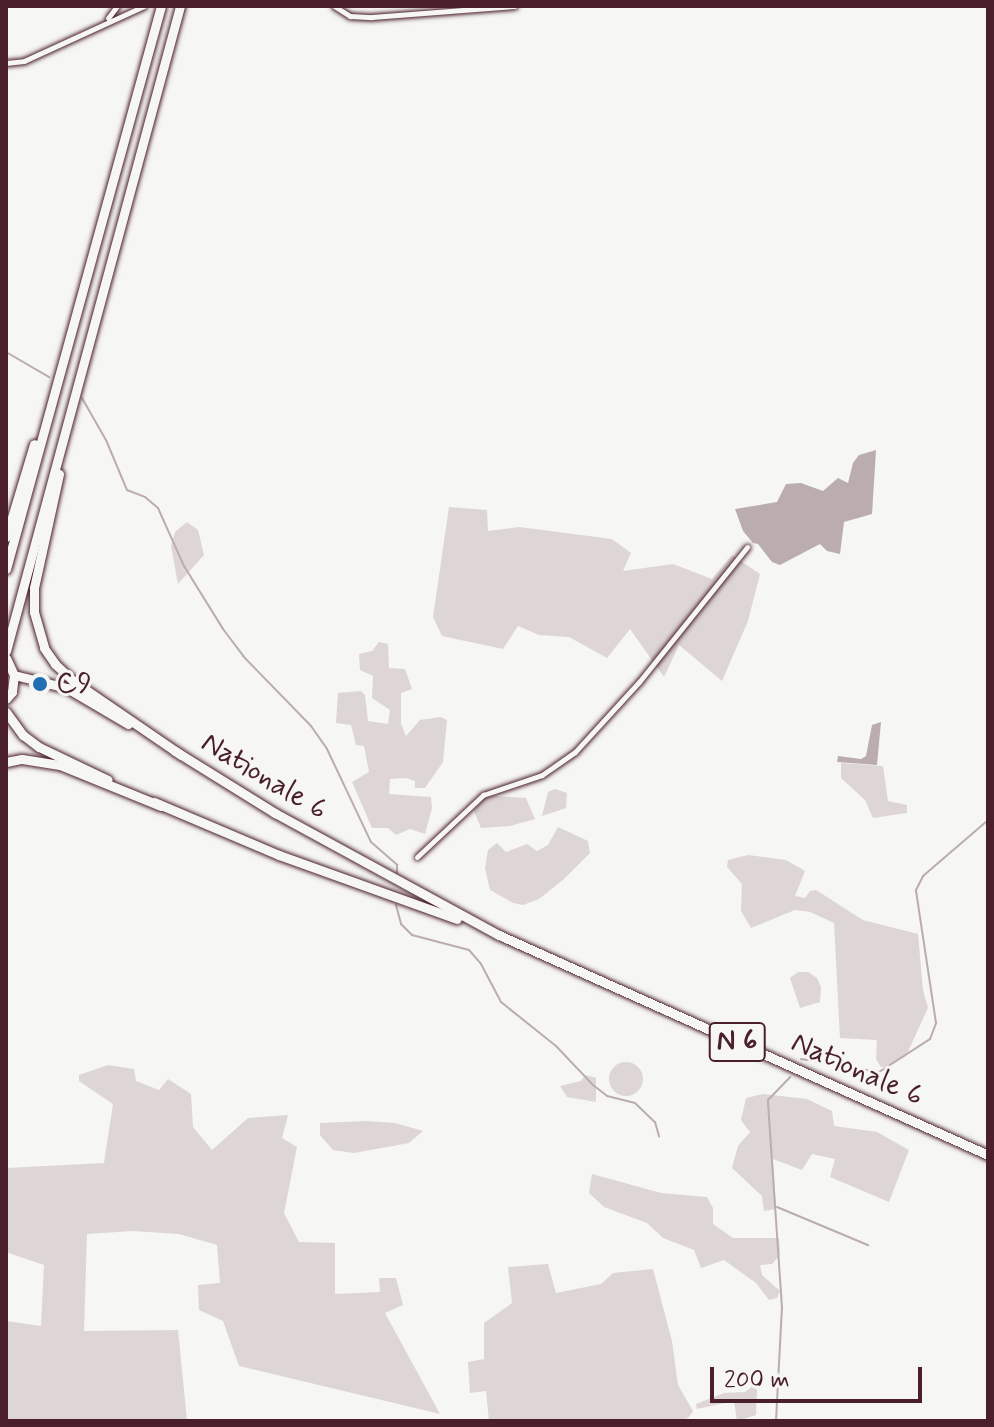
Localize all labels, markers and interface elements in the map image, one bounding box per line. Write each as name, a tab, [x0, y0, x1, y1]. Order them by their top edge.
place label: C9	[56, 666, 92, 702]
marker: C9	[31, 675, 49, 693]
street label: Nationale 6	[194, 725, 334, 829]
road number: N 6	[707, 1018, 767, 1066]
street label: Nationale 6	[785, 1025, 929, 1115]
scale bar	[714, 1351, 926, 1401]
text: 200 m	[724, 1365, 790, 1396]

